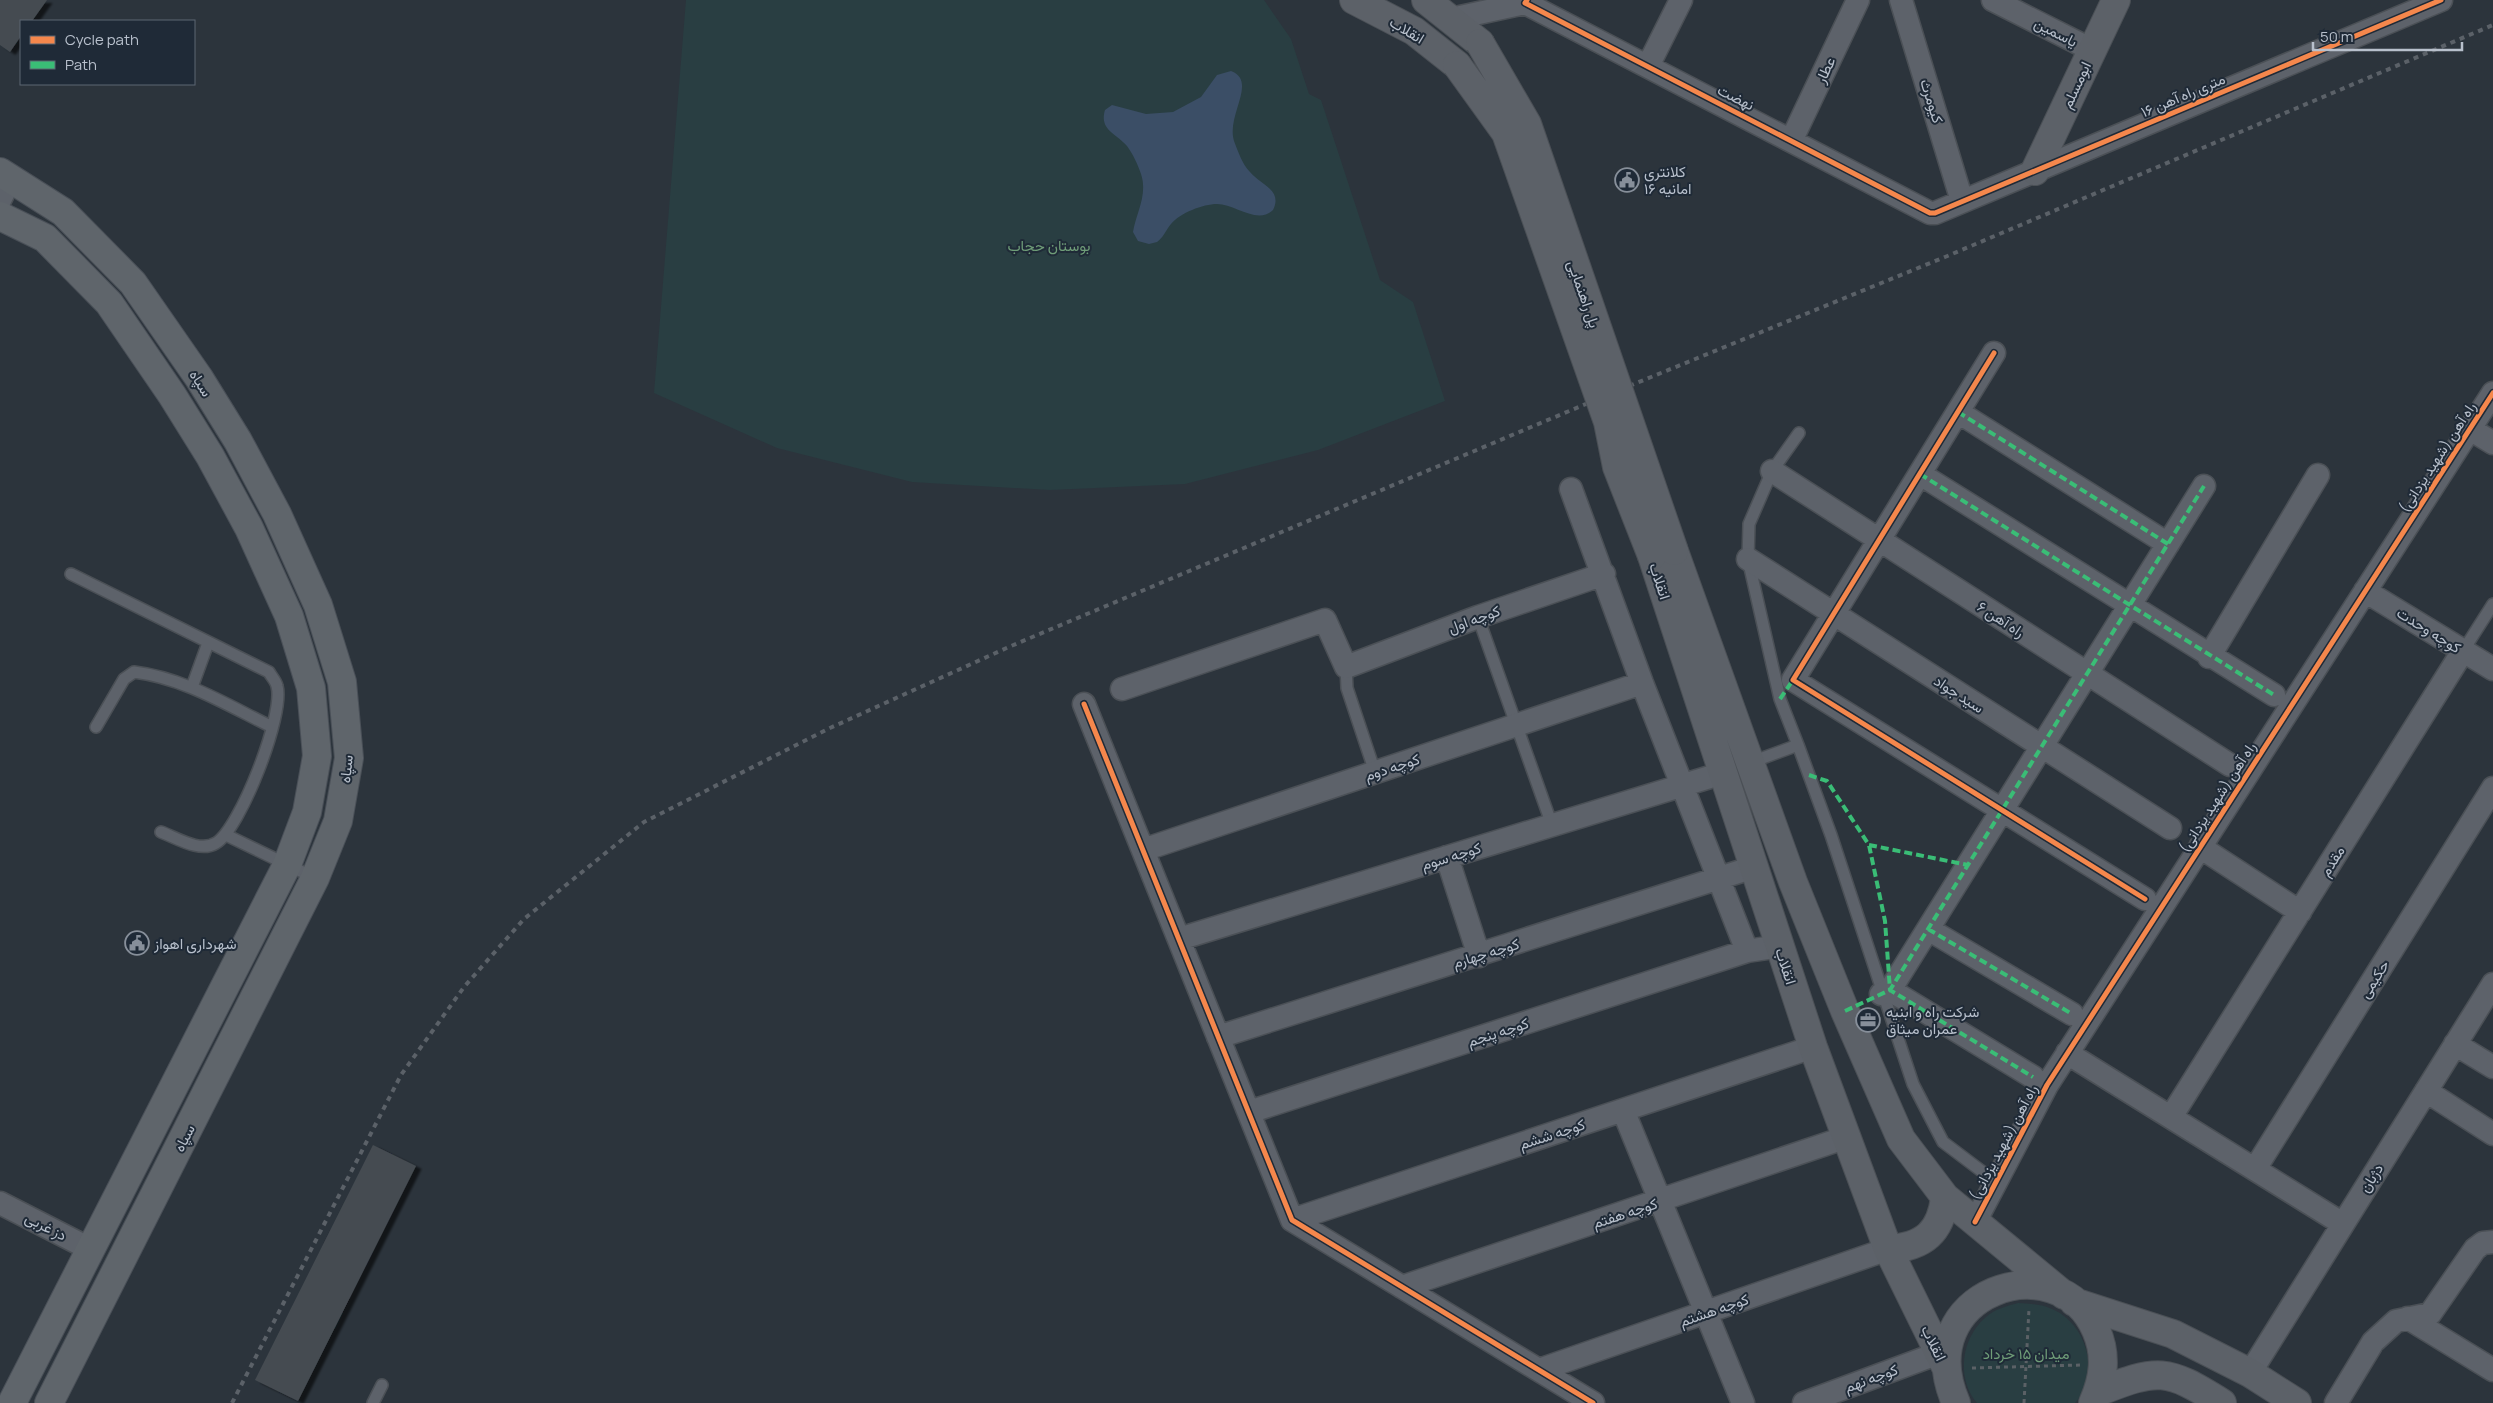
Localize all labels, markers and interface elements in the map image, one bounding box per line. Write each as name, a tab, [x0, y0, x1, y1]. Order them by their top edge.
street label: انقلاب	[1386, 11, 1428, 49]
street label: یاسمین	[2031, 12, 2081, 52]
legend	[20, 20, 195, 85]
scale bar	[2313, 20, 2462, 52]
text: 50 m	[2320, 26, 2354, 47]
text: Cycle path	[65, 29, 139, 50]
street label: عطار	[1809, 53, 1840, 88]
text: Path	[65, 54, 97, 75]
street label: ابومسلم	[2056, 58, 2096, 112]
street label: ۱۶ متری راه آهن	[2138, 68, 2228, 122]
street label: کیومرث	[1915, 76, 1949, 126]
street label: نهضت	[1714, 79, 1758, 115]
place label: کلانتری ۱۶ امانیه	[1644, 161, 1692, 199]
public building icon: کلانتری ۱۶ امانیه	[1614, 167, 1640, 193]
park label: بوستان حجاب	[1007, 235, 1091, 256]
street label: پل راهنمایی	[1563, 257, 1605, 331]
street label: سپاه	[185, 365, 218, 401]
street label: راه آهن (شهید یزدانی)	[2393, 397, 2481, 517]
street label: انقلاب	[1644, 560, 1676, 602]
street label: راه آهن ۶	[1973, 596, 2029, 642]
street label: کوچه اول	[1445, 600, 1503, 638]
street label: کوچه وحدت	[2393, 602, 2465, 658]
street label: سید جواد	[1930, 670, 1988, 718]
street label: راه آهن (شهید یزدانی)	[2173, 737, 2261, 857]
street label: کوچه دوم	[1362, 748, 1423, 786]
street label: سپاه	[334, 754, 358, 784]
street label: کوچه سوم	[1418, 837, 1484, 875]
street label: مقدم	[2315, 842, 2349, 880]
public building icon: شهرداری اهواز	[124, 930, 150, 956]
place label: شهرداری اهواز	[153, 933, 237, 954]
street label: کوچه چهارم	[1450, 933, 1522, 973]
street label: انقلاب	[1770, 945, 1802, 987]
street label: حکیمی	[2354, 956, 2394, 1002]
place label: شرکت راه و ابنیه عمران میثاق	[1886, 1001, 1979, 1039]
office icon: شرکت راه و ابنیه عمران میثاق	[1855, 1007, 1881, 1033]
street label: کوچه پنجم	[1464, 1012, 1532, 1052]
street label: راه آهن (شهید یزدانی)	[1964, 1080, 2042, 1204]
street label: کوچه ششم	[1516, 1113, 1588, 1155]
street label: سپاه	[168, 1121, 200, 1155]
street label: دژبان	[2354, 1160, 2388, 1196]
street label: کوچه هفتم	[1590, 1193, 1660, 1233]
street label: دز غربی	[22, 1207, 70, 1245]
street label: کوچه هشتم	[1676, 1288, 1752, 1332]
street label: انقلاب	[1916, 1322, 1952, 1364]
park label: میدان ۱۵ خرداد	[1983, 1343, 2069, 1364]
street label: کوچه نهم	[1841, 1359, 1901, 1397]

